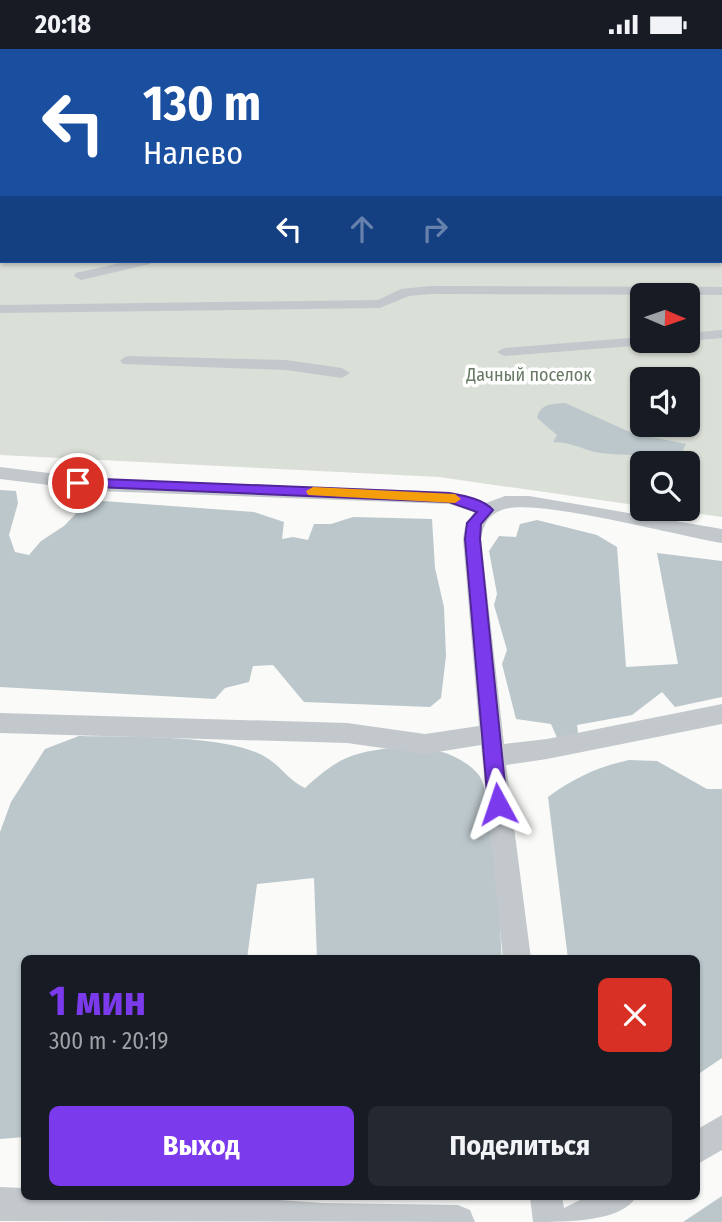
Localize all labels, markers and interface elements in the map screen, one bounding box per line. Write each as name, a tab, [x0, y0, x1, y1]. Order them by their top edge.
text: 20:18	[35, 9, 91, 40]
text: 130 m	[143, 74, 261, 133]
icon: left	[28, 77, 119, 168]
text: Налево	[143, 134, 243, 172]
icon: left	[270, 210, 308, 248]
icon: ahead	[343, 210, 381, 248]
icon: right	[416, 210, 454, 248]
north arrow	[630, 283, 700, 353]
map controls	[630, 283, 700, 521]
park label: Дачный поселок	[465, 364, 592, 386]
button: sound	[630, 367, 700, 437]
button: search	[630, 451, 700, 521]
pin	[48, 453, 108, 513]
icon: arrive	[59, 464, 97, 502]
position arrow	[461, 767, 535, 841]
text: 1 мин	[49, 976, 146, 1026]
button: close	[598, 978, 672, 1052]
text: 300 m · 20:19	[49, 1027, 168, 1055]
button: Выход	[49, 1106, 354, 1186]
button: Поделиться	[368, 1106, 672, 1186]

